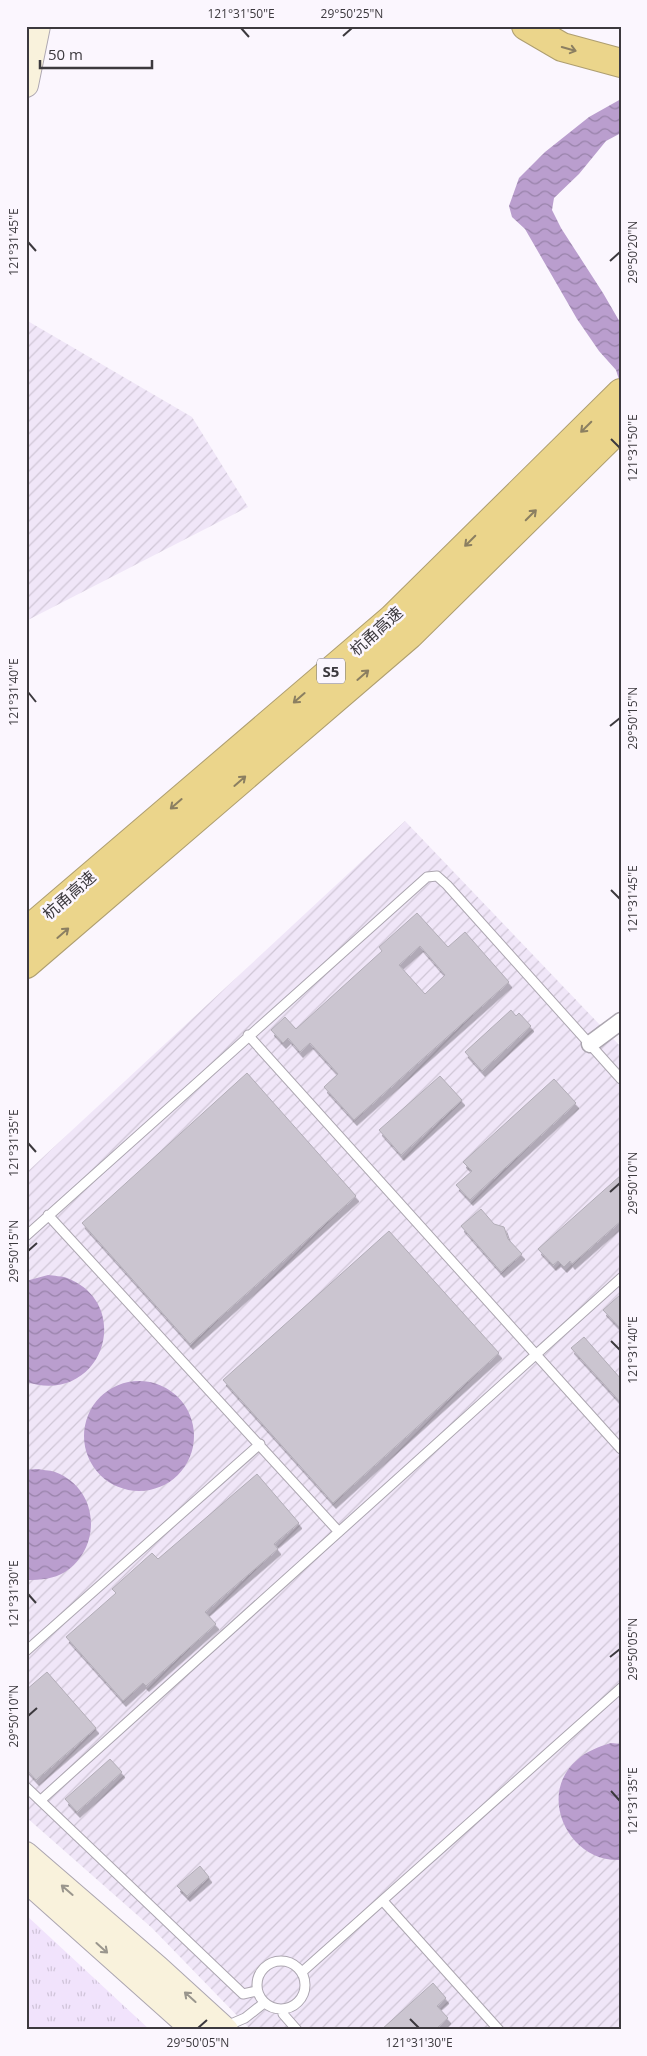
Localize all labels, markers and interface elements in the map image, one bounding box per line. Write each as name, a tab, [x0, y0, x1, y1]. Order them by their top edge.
text: 121°31'50"E	[207, 5, 275, 22]
text: 29°50'25"N	[321, 5, 383, 22]
scale bar	[40, 38, 152, 70]
text: 50 m	[48, 44, 83, 64]
one-way arrow	[561, 44, 577, 54]
text: 121°31'45"E	[5, 208, 22, 276]
text: 29°50'20"N	[624, 221, 641, 283]
text: 121°31'50"E	[624, 414, 641, 482]
one-way arrow	[580, 421, 592, 433]
one-way arrow	[525, 509, 537, 521]
one-way arrow	[464, 535, 477, 547]
street label: 杭甬高速	[345, 601, 407, 661]
text: 121°31'40"E	[5, 658, 22, 726]
road number: S5	[317, 658, 345, 684]
one-way arrow	[356, 669, 369, 681]
text: 29°50'15"N	[624, 687, 641, 749]
one-way arrow	[293, 692, 306, 704]
one-way arrow	[233, 775, 246, 787]
one-way arrow	[170, 798, 183, 809]
text: 121°31'45"E	[624, 865, 641, 933]
street label: 杭甬高速	[38, 866, 100, 924]
one-way arrow	[57, 927, 70, 938]
text: 121°31'35"E	[5, 1109, 22, 1177]
text: 29°50'10"N	[624, 1152, 641, 1214]
text: 29°50'15"N	[5, 1220, 22, 1282]
text: 121°31'40"E	[624, 1316, 641, 1384]
text: 121°31'30"E	[5, 1560, 22, 1628]
text: 29°50'05"N	[624, 1618, 641, 1680]
text: 29°50'10"N	[5, 1685, 22, 1747]
text: 121°31'35"E	[624, 1767, 641, 1835]
one-way arrow	[61, 1884, 74, 1896]
one-way arrow	[95, 1942, 108, 1954]
one-way arrow	[183, 1991, 196, 2003]
text: 29°50'05"N	[167, 2034, 229, 2051]
text: 121°31'30"E	[385, 2034, 453, 2051]

